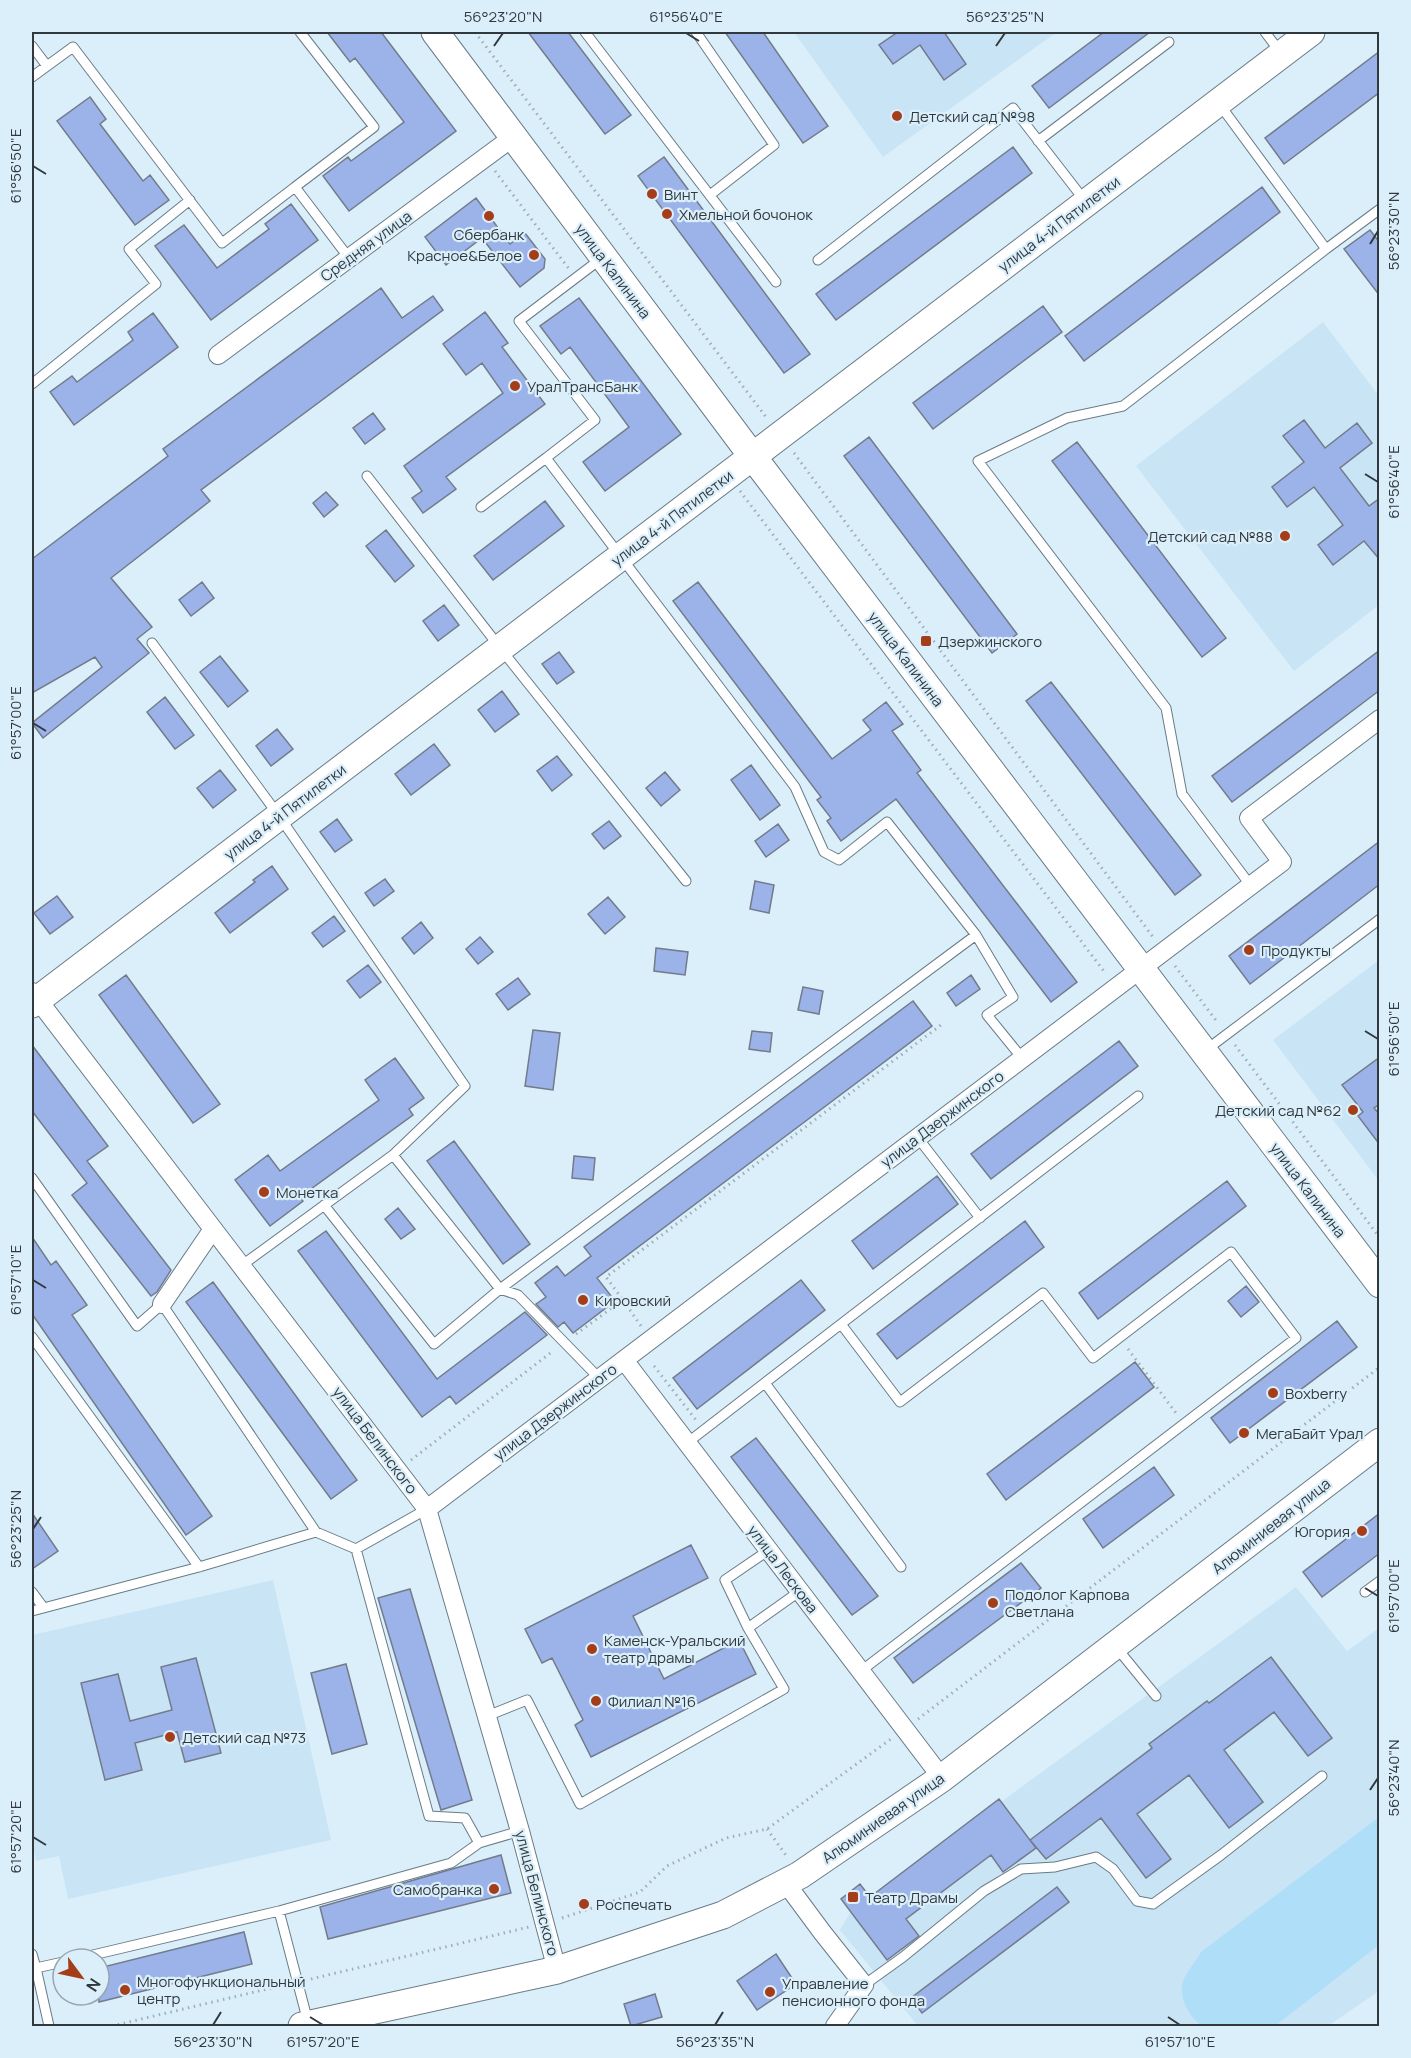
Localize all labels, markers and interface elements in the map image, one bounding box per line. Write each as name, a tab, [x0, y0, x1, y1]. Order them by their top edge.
text: 56°23'20"N	[464, 6, 542, 27]
text: 61°56'40"E	[649, 6, 723, 27]
text: 56°23'25"N	[966, 6, 1044, 27]
place label: Детский сад №98	[909, 106, 1035, 127]
marker: Детский сад №98	[890, 109, 904, 123]
text: 61°56'50"E	[5, 128, 26, 204]
street label: улица 4-й Пятилетки	[994, 171, 1124, 277]
place label: Винт	[664, 184, 699, 205]
marker: Винт	[645, 187, 659, 201]
text: 56°23'30"N	[1383, 192, 1404, 270]
place label: Хмельной бочонок	[679, 204, 813, 225]
street label: Средняя улица	[316, 206, 416, 286]
marker: Хмельной бочонок	[660, 207, 674, 221]
marker: Сбербанк	[482, 209, 496, 223]
street label: улица Калинина	[570, 219, 656, 323]
place label: Сбербанк	[454, 224, 525, 245]
place label: Красное&Белое	[407, 245, 522, 266]
marker: Красное&Белое	[527, 248, 541, 262]
place label: УралТрансБанк	[527, 376, 638, 397]
marker: УралТрансБанк	[508, 379, 522, 393]
text: 61°56'40"E	[1383, 445, 1404, 519]
street label: улица 4-й Пятилетки	[607, 465, 737, 571]
place label: Детский сад №88	[1147, 526, 1273, 547]
marker: Детский сад №88	[1278, 529, 1292, 543]
street label: улица Калинина	[863, 607, 949, 711]
place label: Дзержинского	[938, 631, 1042, 652]
marker: Дзержинского	[919, 634, 933, 648]
text: 61°57'00"E	[5, 686, 26, 760]
street label: улица 4-й Пятилетки	[220, 759, 350, 865]
place label: Продукты	[1261, 940, 1331, 961]
marker: Продукты	[1242, 943, 1256, 957]
text: 61°56'50"E	[1383, 1001, 1404, 1077]
street label: улица Дзержинского	[876, 1066, 1008, 1172]
place label: Детский сад №62	[1215, 1100, 1341, 1121]
marker: Детский сад №62	[1346, 1103, 1360, 1117]
street label: улица Калинина	[1265, 1138, 1351, 1242]
place label: Монетка	[276, 1182, 338, 1203]
marker: Монетка	[257, 1185, 271, 1199]
text: 61°57'10"E	[5, 1245, 26, 1315]
place label: Кировский	[595, 1290, 671, 1311]
marker: Кировский	[576, 1293, 590, 1307]
street label: улица Дзержинского	[489, 1359, 621, 1465]
street label: улица Белинского	[328, 1382, 422, 1498]
place label: Boxberry	[1285, 1383, 1347, 1404]
marker: Boxberry	[1266, 1386, 1280, 1400]
place label: МегаБайт Урал	[1256, 1423, 1364, 1444]
marker: МегаБайт Урал	[1237, 1426, 1251, 1440]
street label: Алюминиевая улица	[1207, 1473, 1335, 1579]
text: 56°23'25"N	[5, 1490, 26, 1568]
street label: улица Лескова	[743, 1521, 823, 1617]
place label: Югория	[1295, 1521, 1350, 1542]
marker: Югория	[1355, 1524, 1369, 1538]
text: 61°57'00"E	[1383, 1559, 1404, 1633]
place label: Подолог Карпова Светлана	[1005, 1584, 1129, 1622]
marker: Подолог Карпова Светлана	[986, 1596, 1000, 1610]
place label: Каменск-Уральский театр драмы	[604, 1630, 746, 1668]
marker: Каменск-Уральский театр драмы	[585, 1642, 599, 1656]
place label: Филиал №16	[608, 1691, 696, 1712]
marker: Филиал №16	[589, 1694, 603, 1708]
place label: Детский сад №73	[182, 1727, 306, 1748]
marker: Детский сад №73	[163, 1730, 177, 1744]
text: 56°23'40"N	[1383, 1739, 1404, 1817]
street label: Алюминиевая улица	[818, 1768, 948, 1868]
text: 61°57'20"E	[5, 1800, 26, 1874]
street label: улица Белинского	[510, 1828, 564, 1958]
place label: Самобранка	[393, 1879, 482, 1900]
marker: Самобранка	[487, 1882, 501, 1896]
place label: Театр Драмы	[865, 1887, 958, 1908]
marker: Театр Драмы	[846, 1890, 860, 1904]
place label: Роспечать	[596, 1894, 672, 1915]
marker: Роспечать	[577, 1897, 591, 1911]
north arrow	[51, 1947, 111, 2007]
place label: Многофункциональный центр	[137, 1971, 306, 2009]
place label: Управление пенсионного фонда	[782, 1973, 925, 2011]
text: N	[81, 1974, 106, 1996]
marker: Многофункциональный центр	[118, 1983, 132, 1997]
marker: Управление пенсионного фонда	[763, 1985, 777, 1999]
text: 56°23'30"N	[174, 2031, 252, 2052]
text: 61°57'20"E	[286, 2031, 360, 2052]
text: 56°23'35"N	[676, 2031, 754, 2052]
text: 61°57'10"E	[1145, 2031, 1215, 2052]

